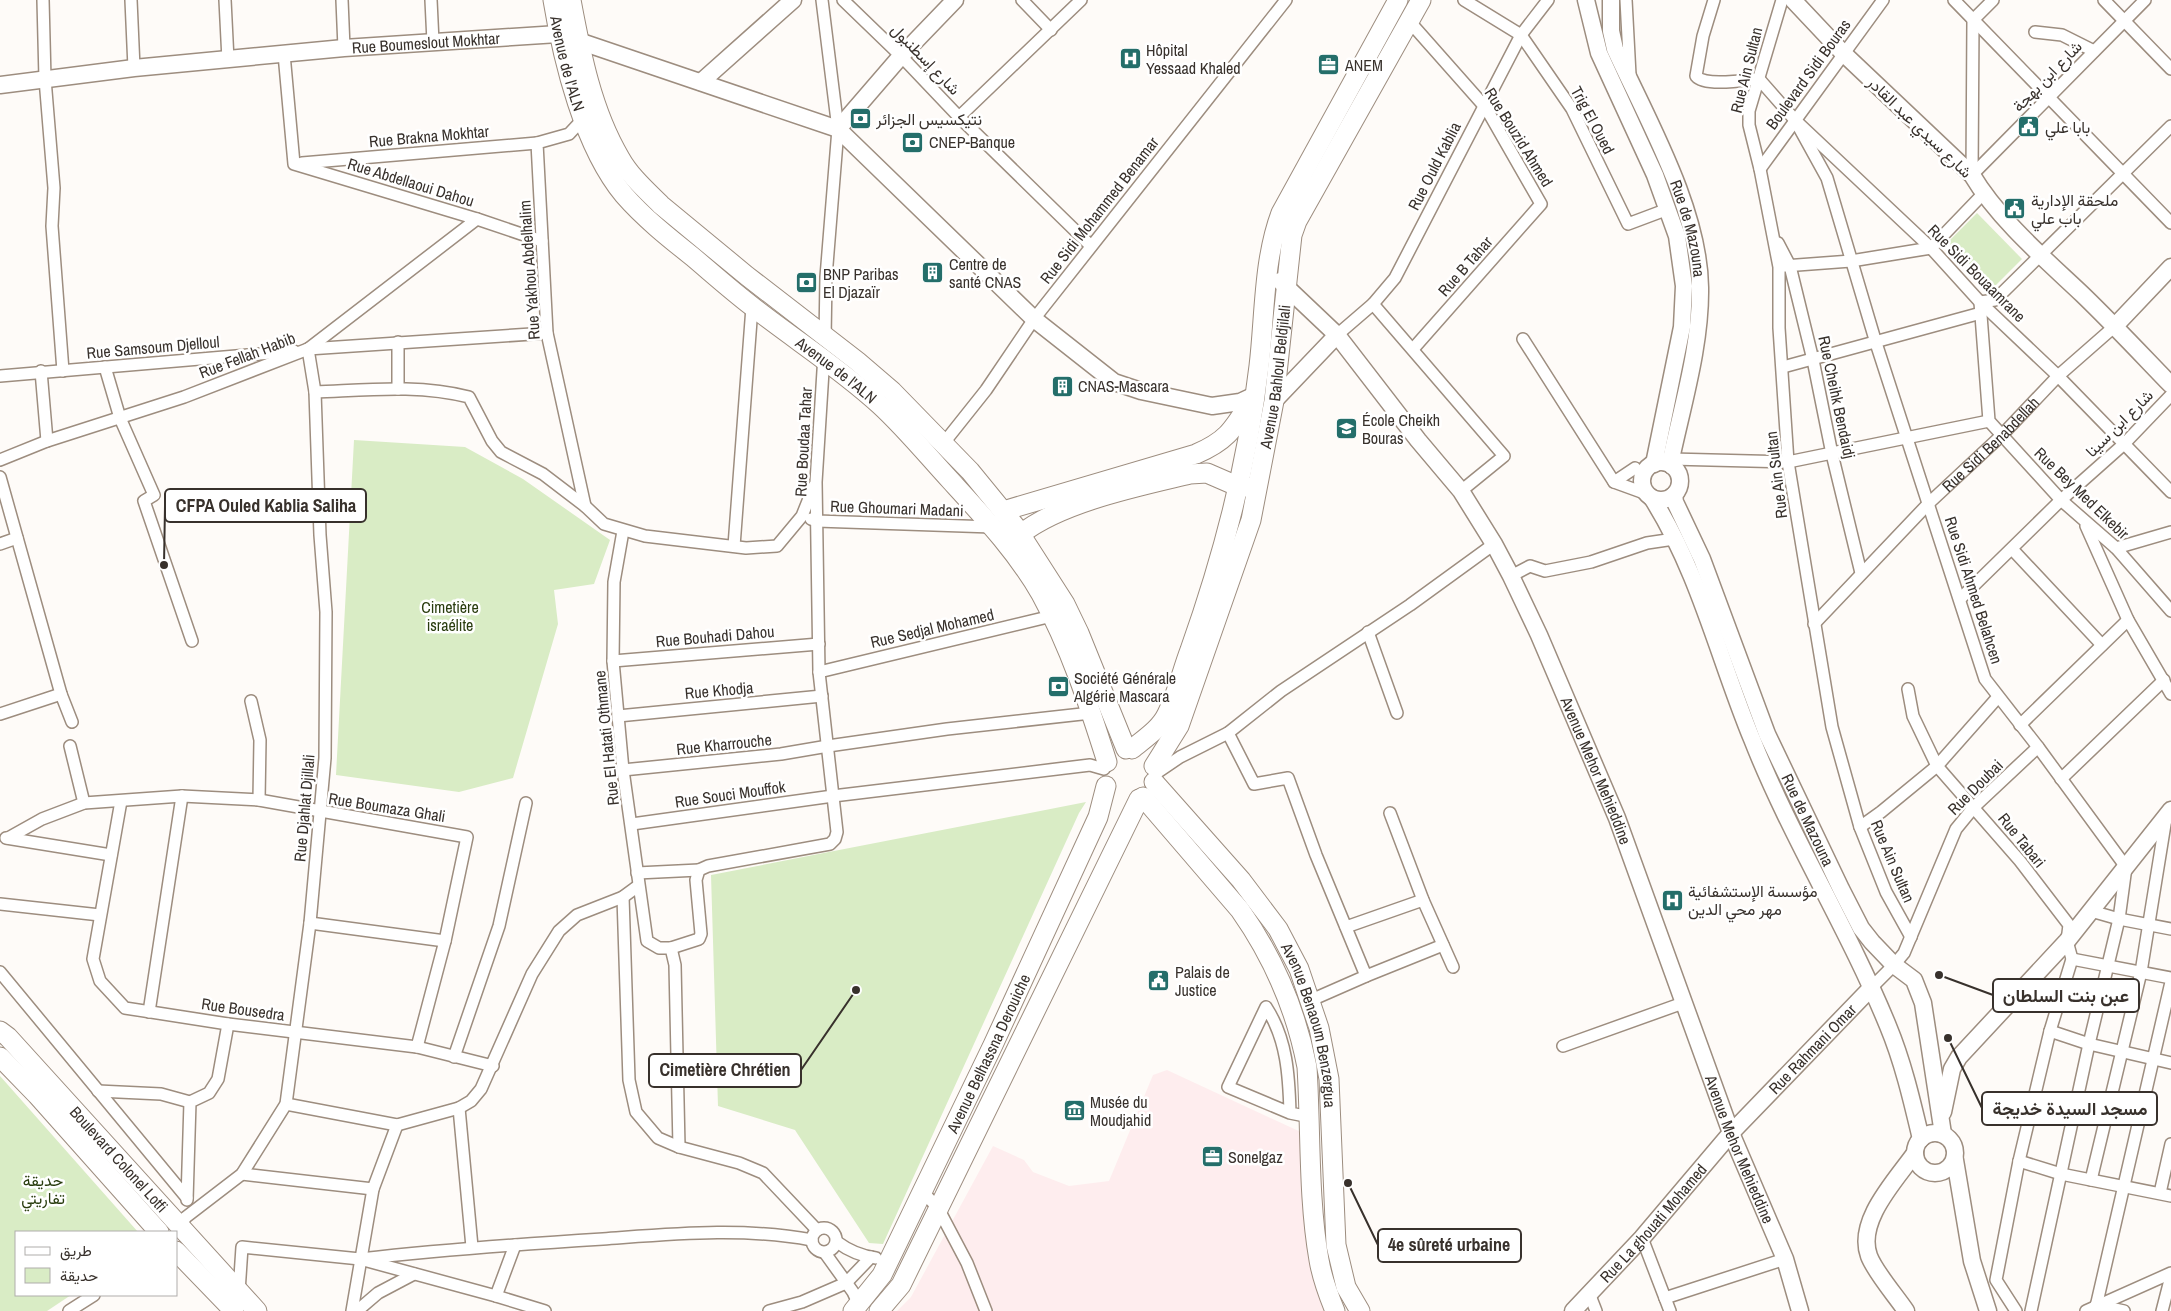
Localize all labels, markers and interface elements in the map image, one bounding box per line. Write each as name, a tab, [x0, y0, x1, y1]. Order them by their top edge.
street label: Avenue de l'ALN	[545, 13, 590, 114]
street label: Boulevard Sidi Bouras	[1761, 14, 1855, 134]
street label: شارع إسطنبول	[886, 19, 966, 100]
street label: Rue Ain Sultan	[1725, 25, 1767, 115]
street label: Rue Boumeslout Mokhtar	[351, 27, 501, 58]
street label: شارع ابن بهجة	[2007, 36, 2087, 117]
place label: Hôpital Yessaad Khaled	[1146, 39, 1241, 79]
hospital icon: Hôpital Yessaad Khaled	[1118, 47, 1142, 71]
office icon: ANEM	[1317, 53, 1341, 77]
place label: ANEM	[1344, 54, 1383, 76]
street label: شارع سيدي عبد القادر	[1860, 71, 1977, 185]
street label: Trig El Oued	[1566, 82, 1620, 158]
street label: Rue Bouzid Ahmed	[1480, 83, 1558, 191]
bank icon: نتيكسيس الجزائر	[848, 107, 872, 131]
place label: نتيكسيس الجزائر	[875, 108, 982, 130]
public building icon: بابا علي	[2017, 115, 2041, 139]
place label: بابا علي	[2045, 116, 2090, 141]
street label: Rue Ould Kablia	[1402, 117, 1466, 214]
street label: Rue Brakna Mokhtar	[368, 120, 491, 152]
bank icon: CNEP-Banque	[901, 130, 925, 154]
place label: CNEP-Banque	[929, 131, 1015, 153]
street label: Rue Sidi Mohammed Benamar	[1035, 131, 1164, 288]
street label: Rue Abdellaoui Dahou	[345, 152, 477, 212]
street label: Rue de Mazouna	[1665, 177, 1711, 279]
place label: ملحقة الإدارية باب علي	[2031, 189, 2118, 232]
public building icon: ملحقة الإدارية باب علي	[2003, 197, 2027, 221]
street label: Rue Yakhou Abdelhalim	[513, 200, 545, 340]
street label: Rue Sidi Bouaamrane	[1923, 219, 2031, 327]
street label: Rue B Tahar	[1433, 231, 1498, 301]
place label: Centre de santé CNAS	[949, 253, 1021, 293]
building icon: Centre de santé CNAS	[921, 261, 945, 285]
place label: BNP Paribas El Djazaïr	[823, 263, 899, 303]
bank icon: BNP Paribas El Djazaïr	[795, 271, 819, 295]
street label: Avenue Bahloul Beldjilali	[1254, 303, 1295, 451]
street label: Rue Fellah Habib	[196, 327, 298, 383]
street label: Rue Samsoum Djelloul	[86, 330, 220, 364]
street label: Avenue de l'ALN	[790, 331, 882, 408]
street label: Rue Cheihk Bendaidj	[1813, 334, 1861, 460]
building icon: CNAS-Mascara	[1050, 374, 1074, 398]
place label: CNAS-Mascara	[1078, 375, 1170, 397]
street label: شارع ابن سينا	[2080, 384, 2158, 462]
street label: Rue Boudaa Tahar	[789, 386, 817, 497]
street label: Rue Sidi Benabdellah	[1937, 392, 2044, 497]
place label: École Cheikh Bouras	[1362, 409, 1440, 449]
school or university icon: École Cheikh Bouras	[1334, 417, 1358, 441]
street label: Rue Ain Sultan	[1760, 430, 1792, 520]
street label: Rue Bey Med Elkebir	[2030, 442, 2135, 544]
callout: CFPA Ouled Kablia Saliha	[165, 489, 366, 522]
text: CFPA Ouled Kablia Saliha	[176, 493, 357, 518]
street label: Rue Ghoumari Madani	[830, 495, 964, 521]
street label: Rue Sidi Ahmed Belahcen	[1940, 513, 2008, 667]
park label: Cimetière israélite	[421, 596, 479, 636]
street label: Rue Sedjal Mohamed	[868, 603, 996, 653]
street label: Rue Bouhadi Dahou	[655, 620, 775, 652]
place label: Société Générale Algérie Mascara	[1073, 667, 1176, 707]
street label: Rue El Hatati Othmane	[588, 669, 624, 807]
bank icon: Société Générale Algérie Mascara	[1046, 675, 1070, 699]
street label: Rue Khodja	[684, 676, 755, 704]
street label: Avenue Mehor Mehieddine	[1555, 692, 1637, 847]
street label: Rue Kharrouche	[675, 728, 773, 760]
street label: Rue Djahlat Djillali	[288, 753, 320, 863]
street label: Rue Doubai	[1942, 754, 2008, 820]
street label: Rue de Mazouna	[1777, 770, 1840, 870]
street label: Rue Souci Mouffok	[673, 775, 787, 813]
street label: Rue Boumaza Ghali	[327, 787, 447, 827]
street label: Rue Tabari	[1993, 808, 2051, 872]
street label: Rue Ain Sultan	[1866, 816, 1920, 906]
place label: مؤسسة الإستشفائية مهر محي الدين	[1688, 880, 1818, 923]
hospital icon: مؤسسة الإستشفائية مهر محي الدين	[1660, 888, 1684, 912]
street label: Avenue Benaoum Benzergua	[1276, 938, 1341, 1109]
place label: Palais de Justice	[1175, 961, 1230, 1001]
public building icon: Palais de Justice	[1147, 969, 1171, 993]
street label: Avenue Belhassna Derouiche	[941, 970, 1035, 1137]
callout: عبن بنت السلطان	[1993, 979, 2139, 1012]
text: عبن بنت السلطان	[2003, 983, 2129, 1008]
street label: Rue Bousedra	[200, 992, 287, 1026]
street label: Rue Rahmani Omar	[1763, 999, 1861, 1099]
callout: Cimetière Chrétien	[649, 1054, 801, 1087]
text: Cimetière Chrétien	[659, 1057, 791, 1082]
street label: Avenue Mehor Mehieddine	[1700, 1071, 1779, 1227]
place label: Musée du Moudjahid	[1090, 1091, 1151, 1131]
callout: مسجد السيدة خديجة	[1982, 1092, 2157, 1125]
text: مسجد السيدة خديجة	[1992, 1096, 2148, 1121]
museum icon: Musée du Moudjahid	[1062, 1099, 1086, 1123]
street label: Boulevard Colonel Lotfi	[65, 1101, 173, 1217]
office icon: Sonelgaz	[1200, 1145, 1224, 1169]
place label: Sonelgaz	[1228, 1146, 1283, 1168]
street label: Rue La ghouati Mohamed	[1595, 1159, 1711, 1287]
park label: حديقة تفاريتي	[21, 1169, 65, 1212]
callout: 4e sûreté urbaine	[1378, 1229, 1521, 1262]
legend	[15, 1231, 178, 1296]
text: 4e sûreté urbaine	[1388, 1232, 1510, 1257]
text: طريق	[60, 1240, 92, 1261]
text: حديقة	[60, 1265, 98, 1286]

